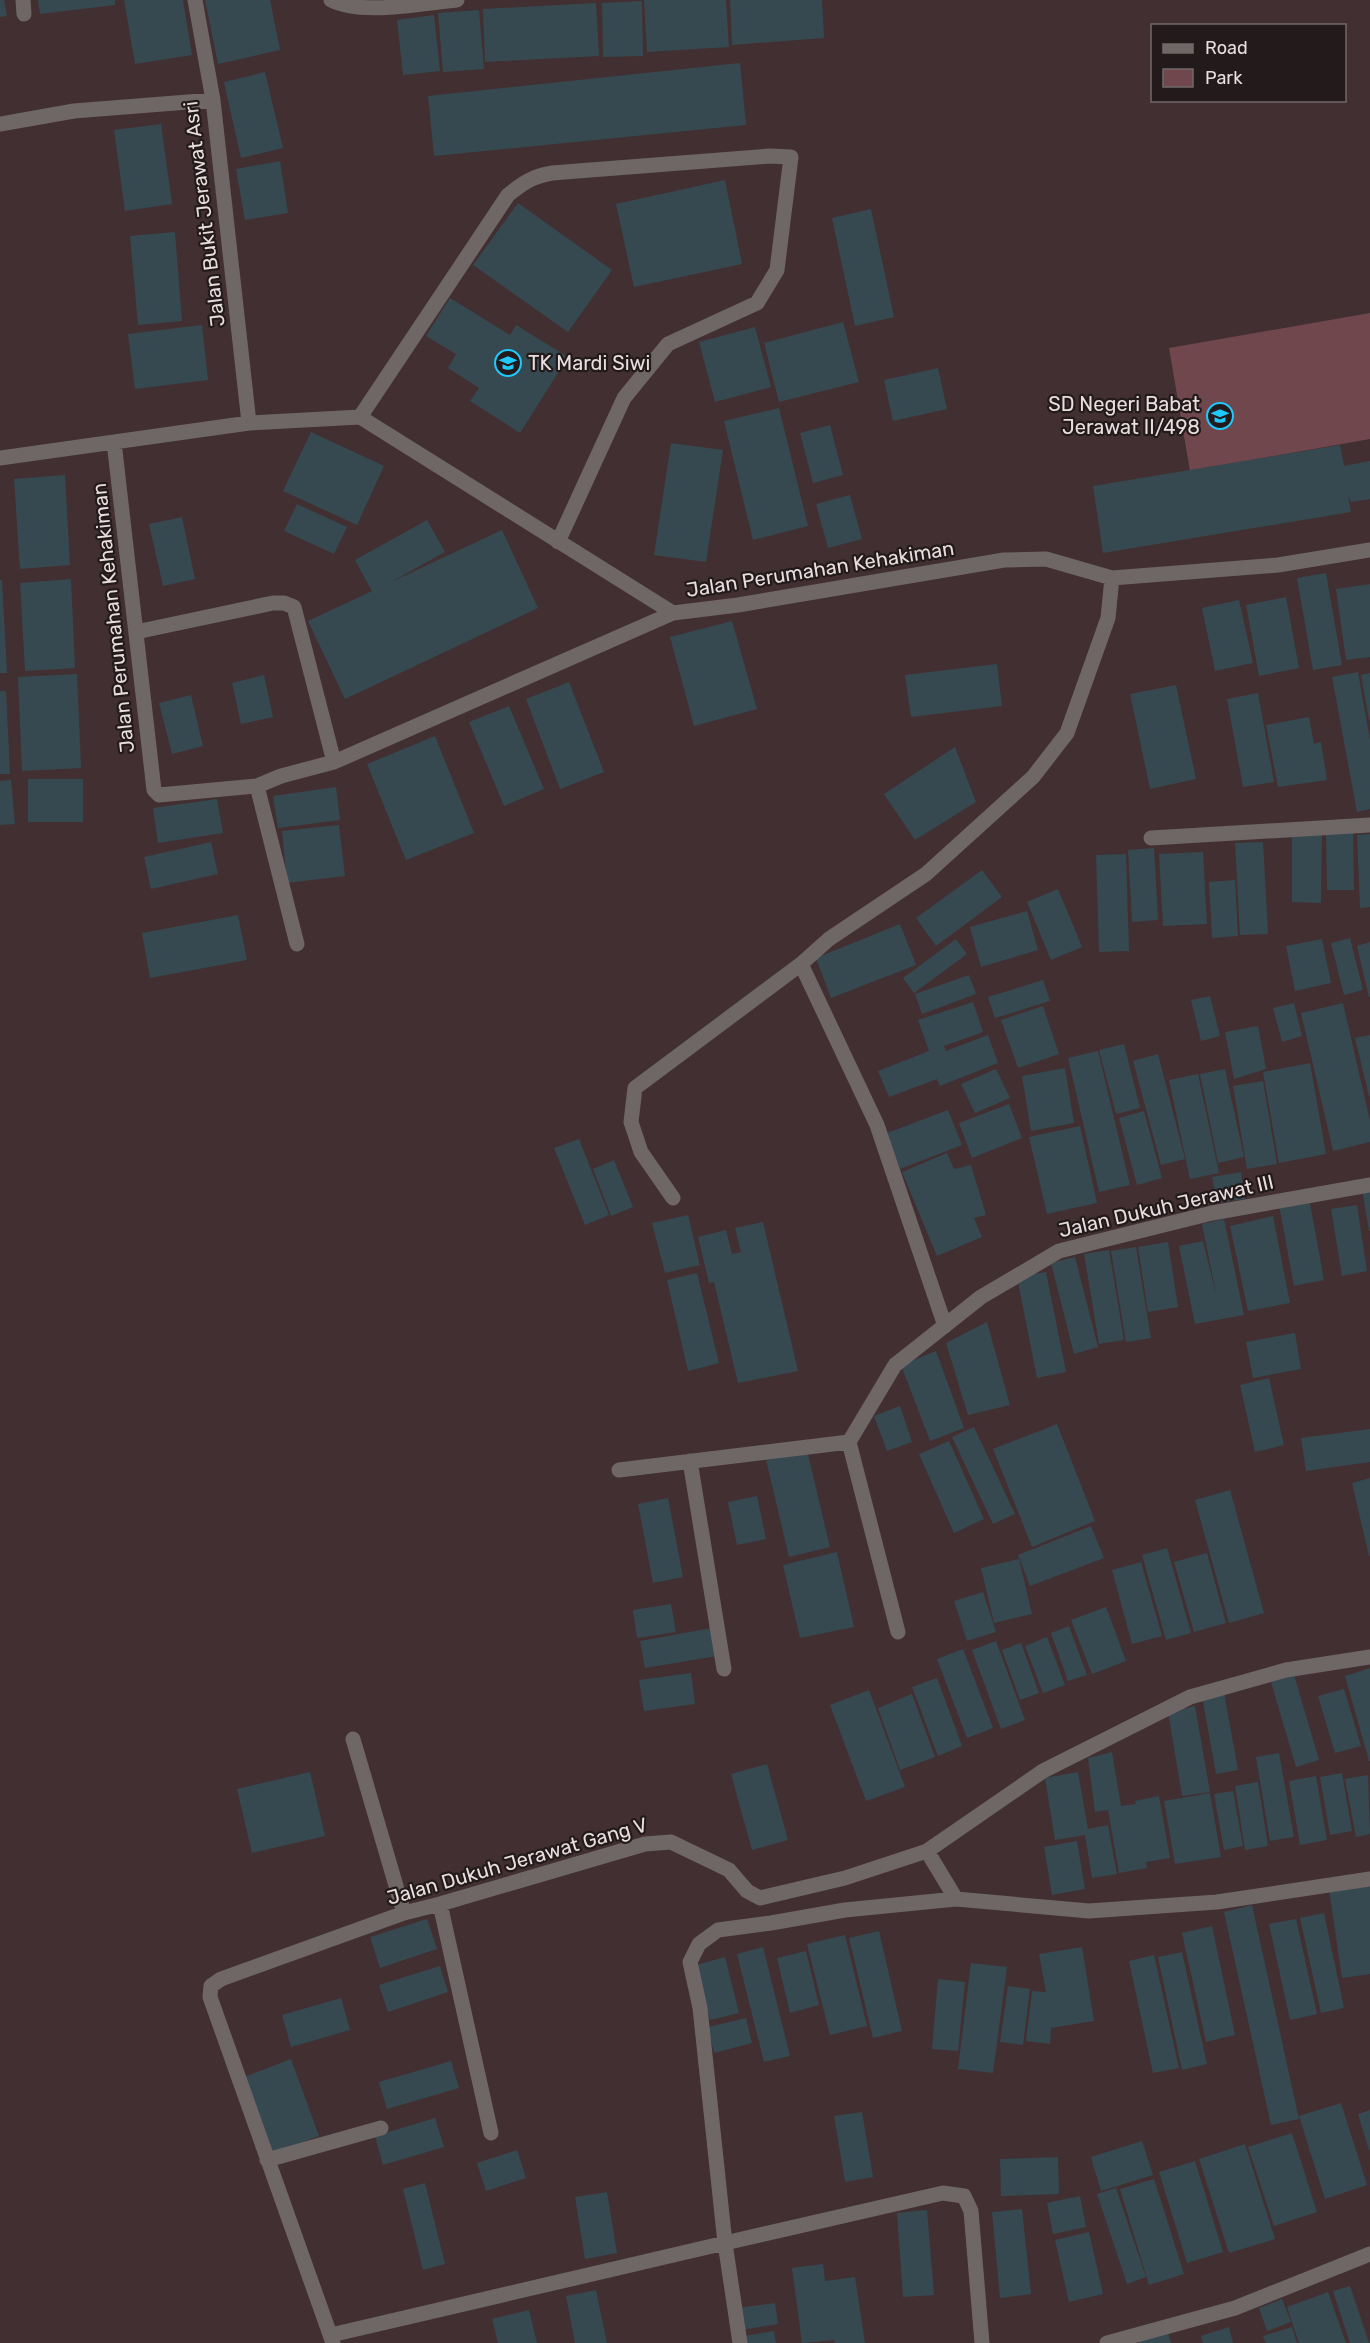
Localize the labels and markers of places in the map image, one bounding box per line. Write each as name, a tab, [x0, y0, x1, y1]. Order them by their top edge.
school or university icon: TK Mardi Siwi	[493, 348, 523, 378]
place label: TK Mardi Siwi	[528, 351, 650, 375]
place label: SD Negeri Babat Jerawat II/498	[1048, 392, 1200, 439]
school or university icon: SD Negeri Babat Jerawat II/498	[1205, 401, 1235, 431]

